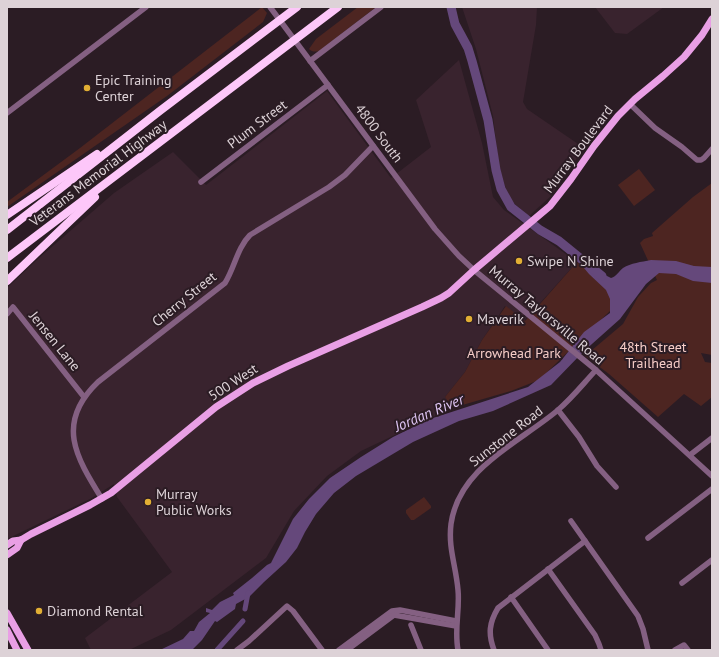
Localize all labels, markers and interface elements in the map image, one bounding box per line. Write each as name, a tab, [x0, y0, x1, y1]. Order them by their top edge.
place label: Epic Training Center	[95, 71, 171, 105]
marker: Epic Training Center	[82, 83, 92, 93]
street label: Plum Street	[224, 96, 291, 152]
street label: 4800 South	[351, 100, 407, 166]
street label: Murray Boulevard	[539, 102, 617, 196]
street label: Veterans Memorial Highway	[25, 115, 171, 231]
place label: Swipe N Shine	[527, 252, 614, 270]
marker: Swipe N Shine	[514, 256, 524, 266]
street label: Murray Taylorsville Road	[485, 261, 609, 369]
street label: Cherry Street	[148, 267, 220, 330]
street label: Jensen Lane	[25, 307, 85, 375]
place label: Maverik	[477, 310, 524, 328]
marker: Maverik	[464, 314, 474, 324]
park label: 48th Street Trailhead	[619, 338, 687, 372]
park label: Arrowhead Park	[467, 344, 561, 362]
street label: 500 West	[205, 359, 261, 405]
water label: Jordan River	[390, 389, 467, 436]
street label: Sunstone Road	[465, 402, 547, 470]
place label: Murray Public Works	[156, 485, 232, 519]
marker: Murray Public Works	[143, 497, 153, 507]
place label: Diamond Rental	[47, 602, 143, 620]
marker: Diamond Rental	[34, 606, 44, 616]

